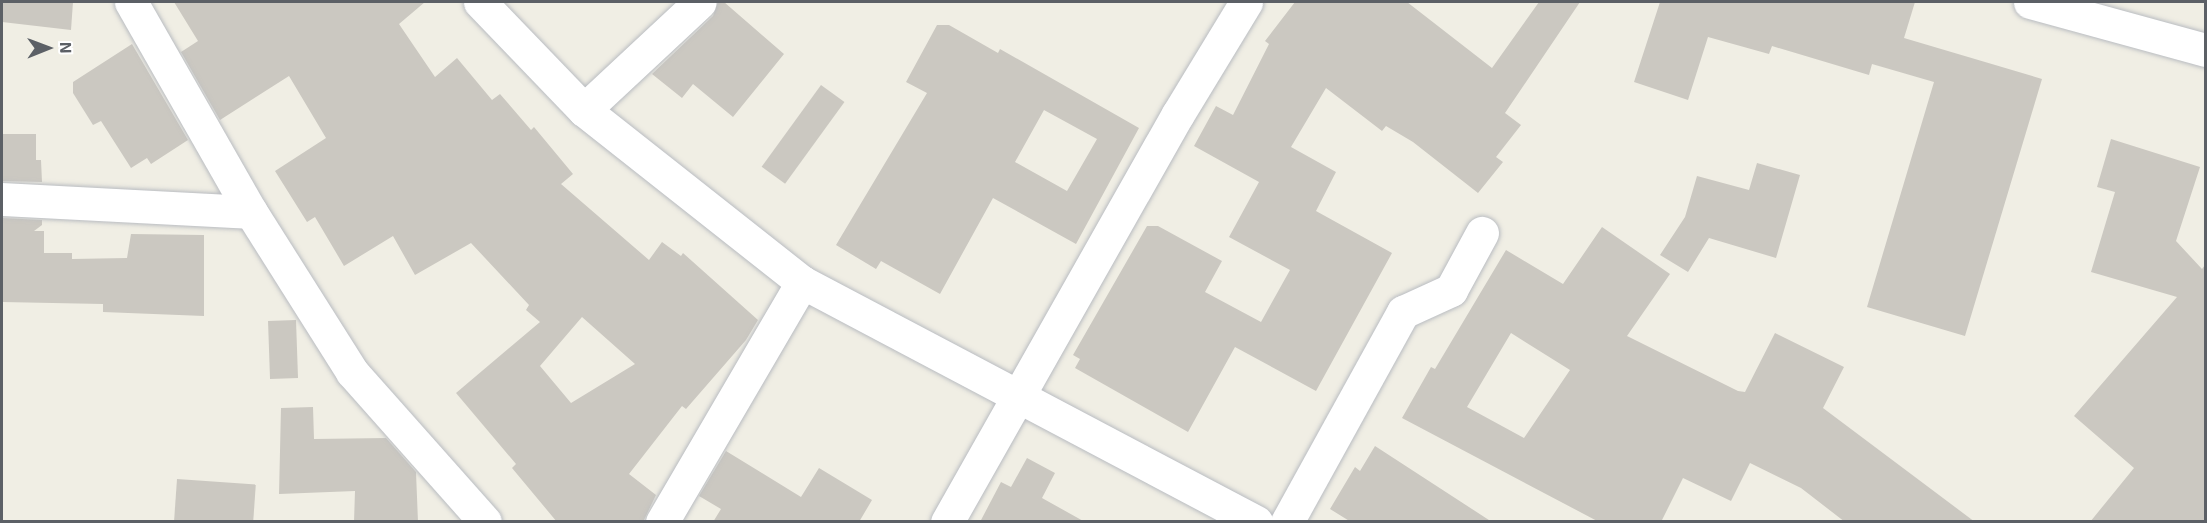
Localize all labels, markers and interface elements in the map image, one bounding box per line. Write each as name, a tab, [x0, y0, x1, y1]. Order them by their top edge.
north arrow	[18, 18, 78, 78]
text: N	[57, 42, 76, 54]

